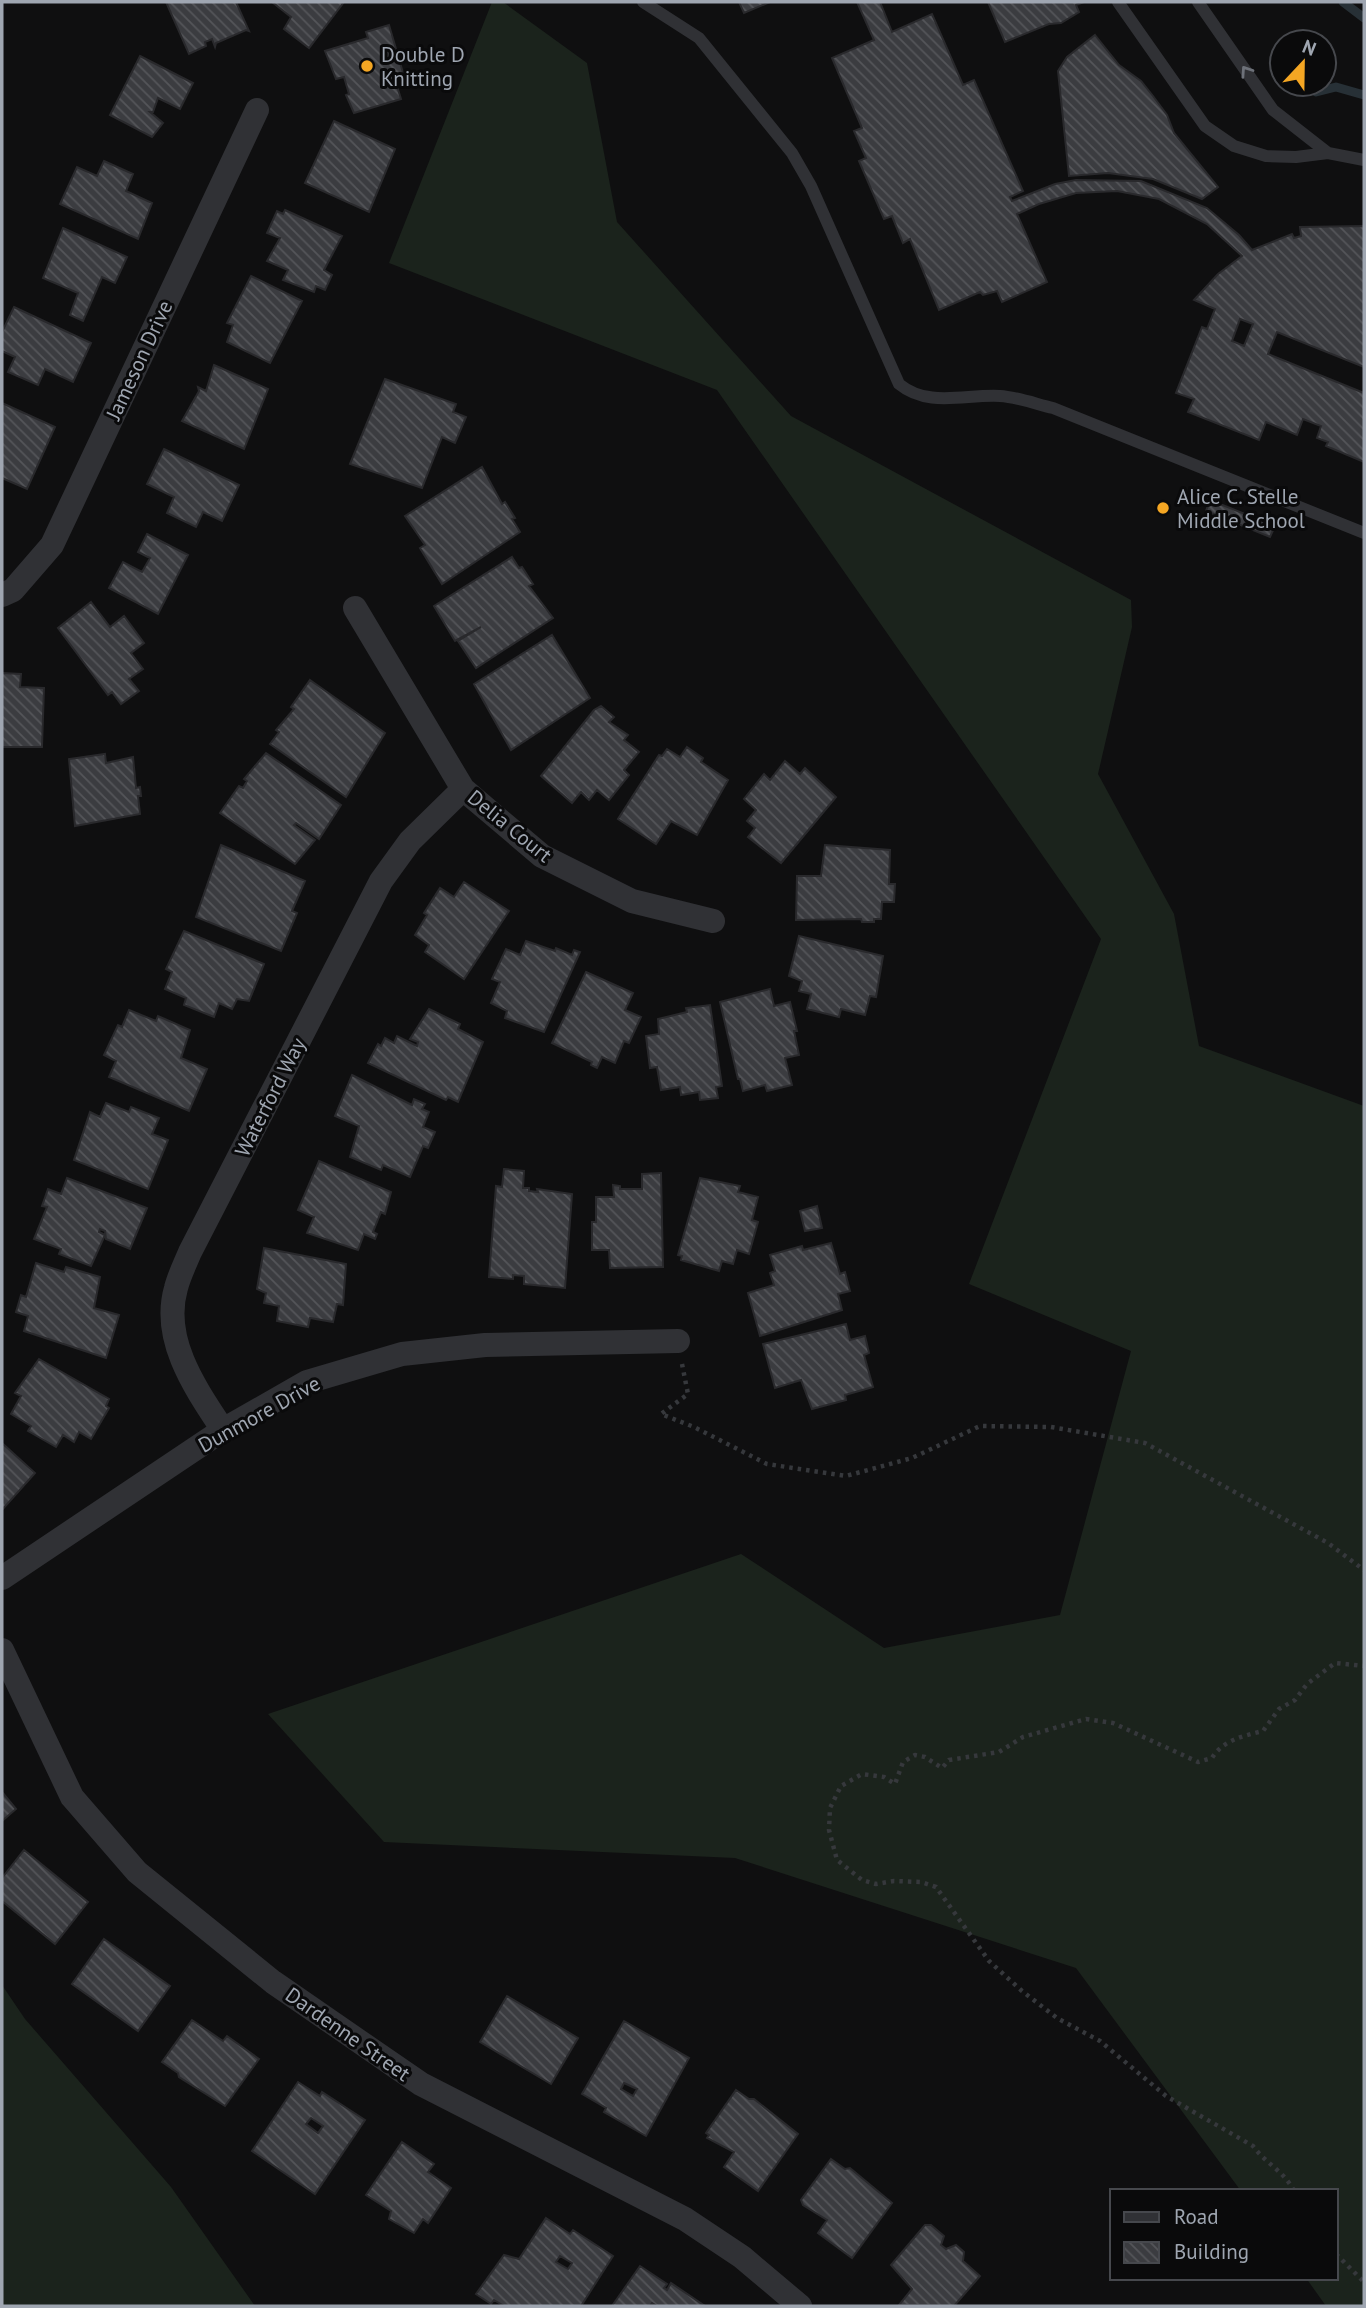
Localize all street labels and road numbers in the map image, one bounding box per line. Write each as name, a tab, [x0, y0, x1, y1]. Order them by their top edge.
street label: Jameson Drive	[99, 296, 178, 425]
street label: Delia Court	[462, 784, 558, 868]
street label: Waterford Way	[229, 1033, 312, 1161]
street label: Dunmore Drive	[193, 1369, 325, 1459]
street label: Dardenne Street	[280, 1981, 416, 2087]

